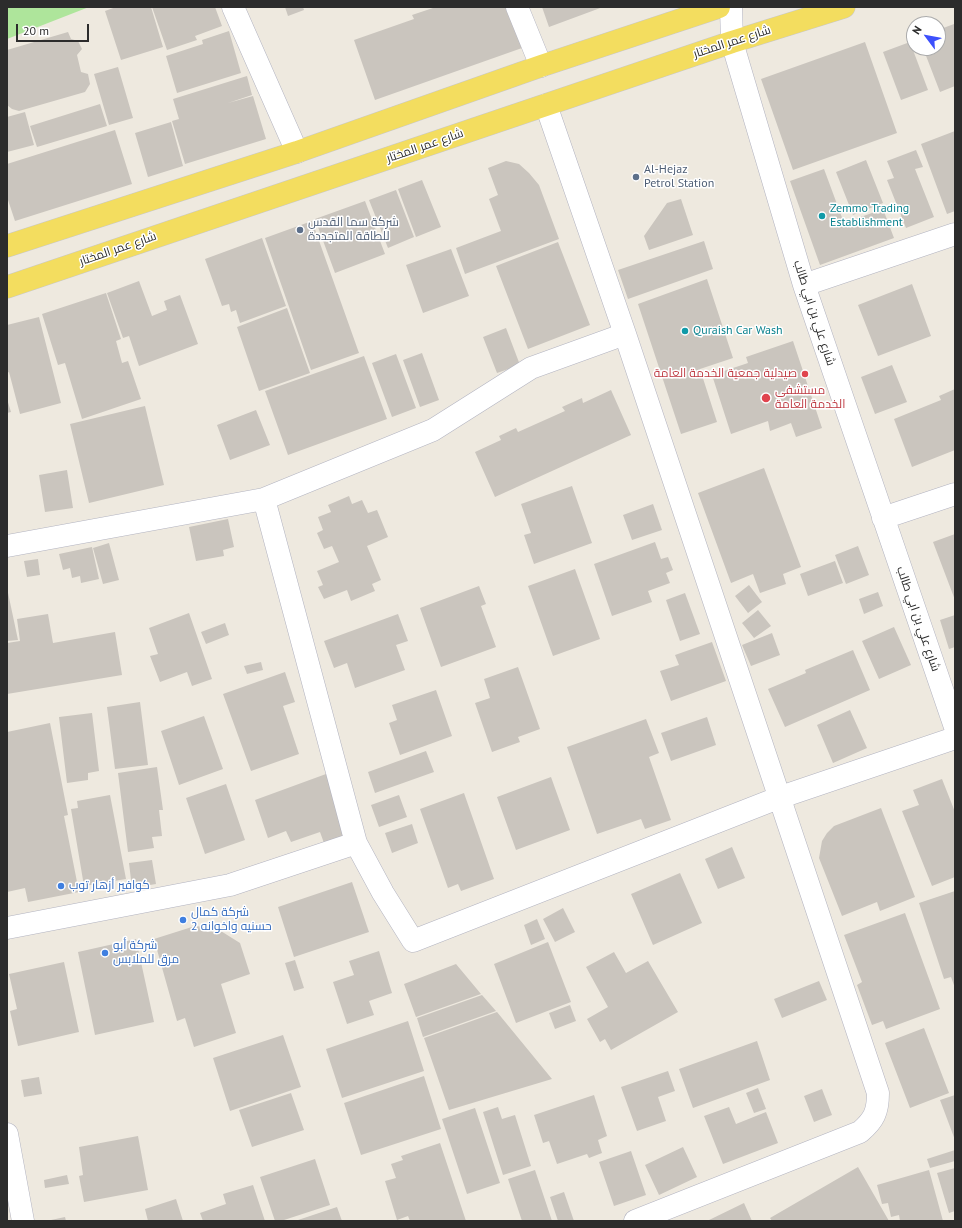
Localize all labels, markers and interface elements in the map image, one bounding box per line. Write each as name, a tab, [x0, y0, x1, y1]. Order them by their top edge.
scale bar	[18, 16, 91, 42]
north arrow	[906, 16, 946, 56]
text: 20 m	[23, 23, 49, 38]
street label: شارع عمر المختار	[691, 23, 773, 61]
text: N	[909, 23, 925, 37]
street label: شارع عمر المختار	[385, 126, 465, 166]
place label: Al-Hejaz Petrol Station	[644, 163, 714, 191]
marker: Al-Hejaz Petrol Station	[631, 172, 641, 182]
place label: Zemmo Trading Establishment	[830, 202, 909, 230]
marker: Zemmo Trading Establishment	[817, 211, 827, 221]
place label: شركة سما القدس للطاقة المتجددة	[308, 216, 399, 244]
marker: شركة سما القدس للطاقة المتجددة	[295, 225, 305, 235]
street label: شارع عمر المختار	[78, 229, 158, 269]
street label: شارع علي بن ابي طالب	[790, 258, 838, 368]
place label: Quraish Car Wash	[693, 324, 783, 338]
marker: Quraish Car Wash	[680, 326, 690, 336]
place label: صيدلية جمعية الخدمة العامة	[654, 367, 797, 381]
marker: صيدلية جمعية الخدمة العامة	[800, 369, 810, 379]
place label: مستشفى الخدمة العامة	[775, 384, 845, 412]
marker: مستشفى الخدمة العامة	[760, 392, 772, 404]
street label: شارع علي بن ابي طالب	[893, 565, 943, 673]
place label: كوافير أزهار توب	[69, 879, 150, 893]
marker: كوافير أزهار توب	[56, 881, 66, 891]
place label: شركة كمال حسنيه واخوانه 2	[191, 906, 272, 934]
marker: شركة كمال حسنيه واخوانه 2	[178, 915, 188, 925]
place label: شركة أبو مرق للملابس	[113, 939, 179, 967]
marker: شركة أبو مرق للملابس	[100, 948, 110, 958]

